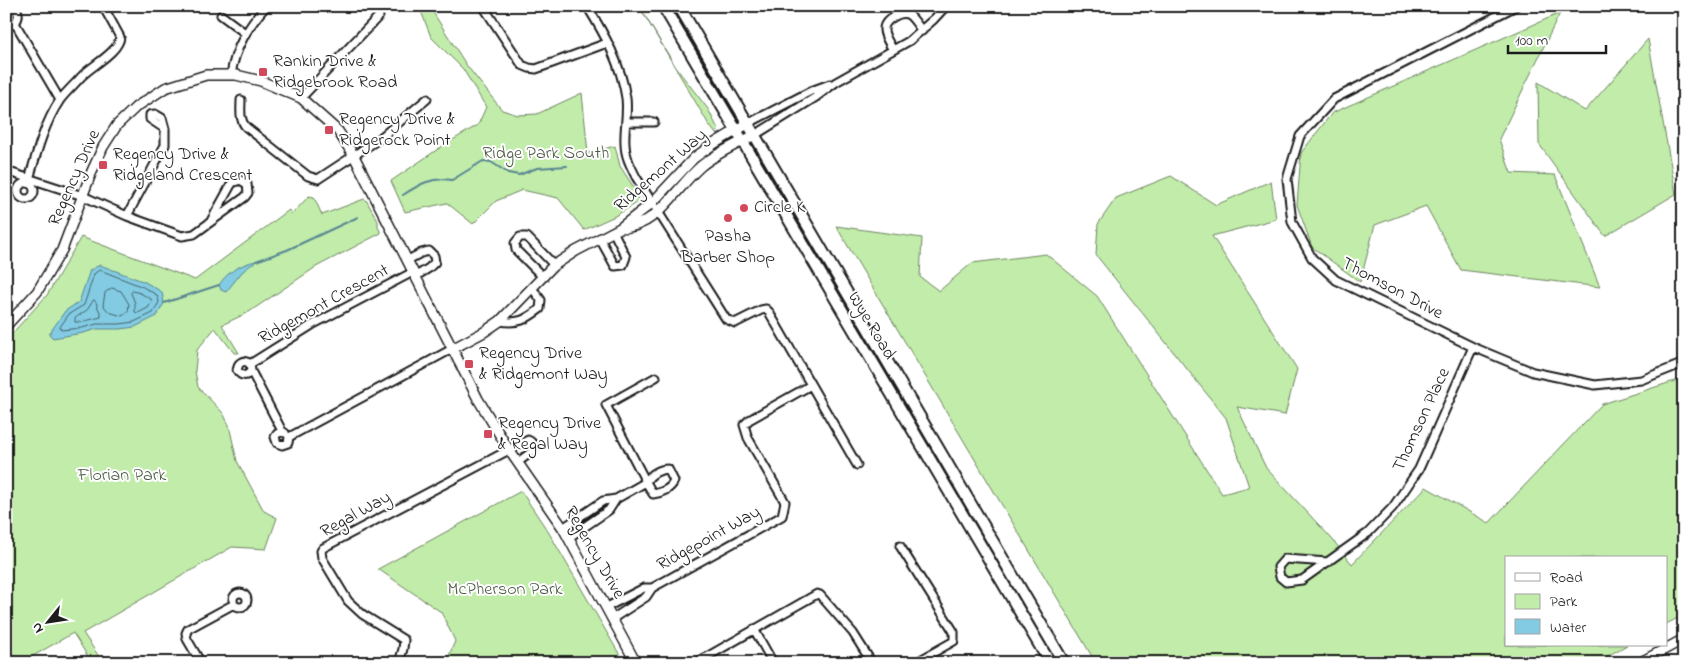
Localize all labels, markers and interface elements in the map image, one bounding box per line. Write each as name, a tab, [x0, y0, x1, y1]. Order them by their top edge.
scale bar	[1508, 22, 1605, 54]
text: 100 m	[1515, 30, 1548, 52]
place label: Rankin Drive & Ridgebrook Road	[273, 49, 397, 97]
marker: Rankin Drive & Ridgebrook Road	[257, 66, 269, 78]
place label: Regency Drive & Ridgerock Point	[339, 107, 455, 155]
street label: Ridgemont Way	[609, 123, 714, 220]
marker: Regency Drive & Ridgerock Point	[323, 124, 335, 136]
street label: Regency Drive	[42, 125, 109, 231]
park label: Ridge Park South	[483, 141, 609, 168]
place label: Regency Drive & Ridgeland Crescent	[113, 142, 252, 190]
marker: Regency Drive & Ridgeland Crescent	[97, 159, 109, 171]
place label: Circle K	[754, 195, 805, 221]
marker: Circle K	[738, 202, 750, 214]
marker: Pasha Barber Shop	[722, 212, 734, 224]
place label: Pasha Barber Shop	[680, 224, 775, 271]
street label: Thomson Drive	[1337, 251, 1448, 327]
street label: Ridgemont Crescent	[254, 258, 395, 353]
street label: Wye Road	[840, 287, 902, 365]
place label: Regency Drive & Ridgemont Way	[479, 341, 608, 389]
marker: Regency Drive & Ridgemont Way	[463, 358, 475, 370]
street label: Thomson Place	[1387, 363, 1458, 476]
place label: Regency Drive & Regal Way	[498, 411, 602, 459]
marker: Regency Drive & Regal Way	[482, 428, 494, 440]
park label: Florian Park	[77, 463, 166, 489]
street label: Regal Way	[316, 485, 396, 546]
street label: Ridgepoint Way	[652, 500, 766, 579]
street label: Regency Drive	[556, 502, 632, 605]
legend	[1505, 556, 1668, 646]
text: Road	[1550, 567, 1583, 589]
park label: McPherson Park	[448, 577, 563, 603]
text: Park	[1550, 591, 1578, 613]
north arrow	[22, 596, 72, 646]
text: Water	[1550, 617, 1586, 639]
text: N	[27, 618, 49, 637]

